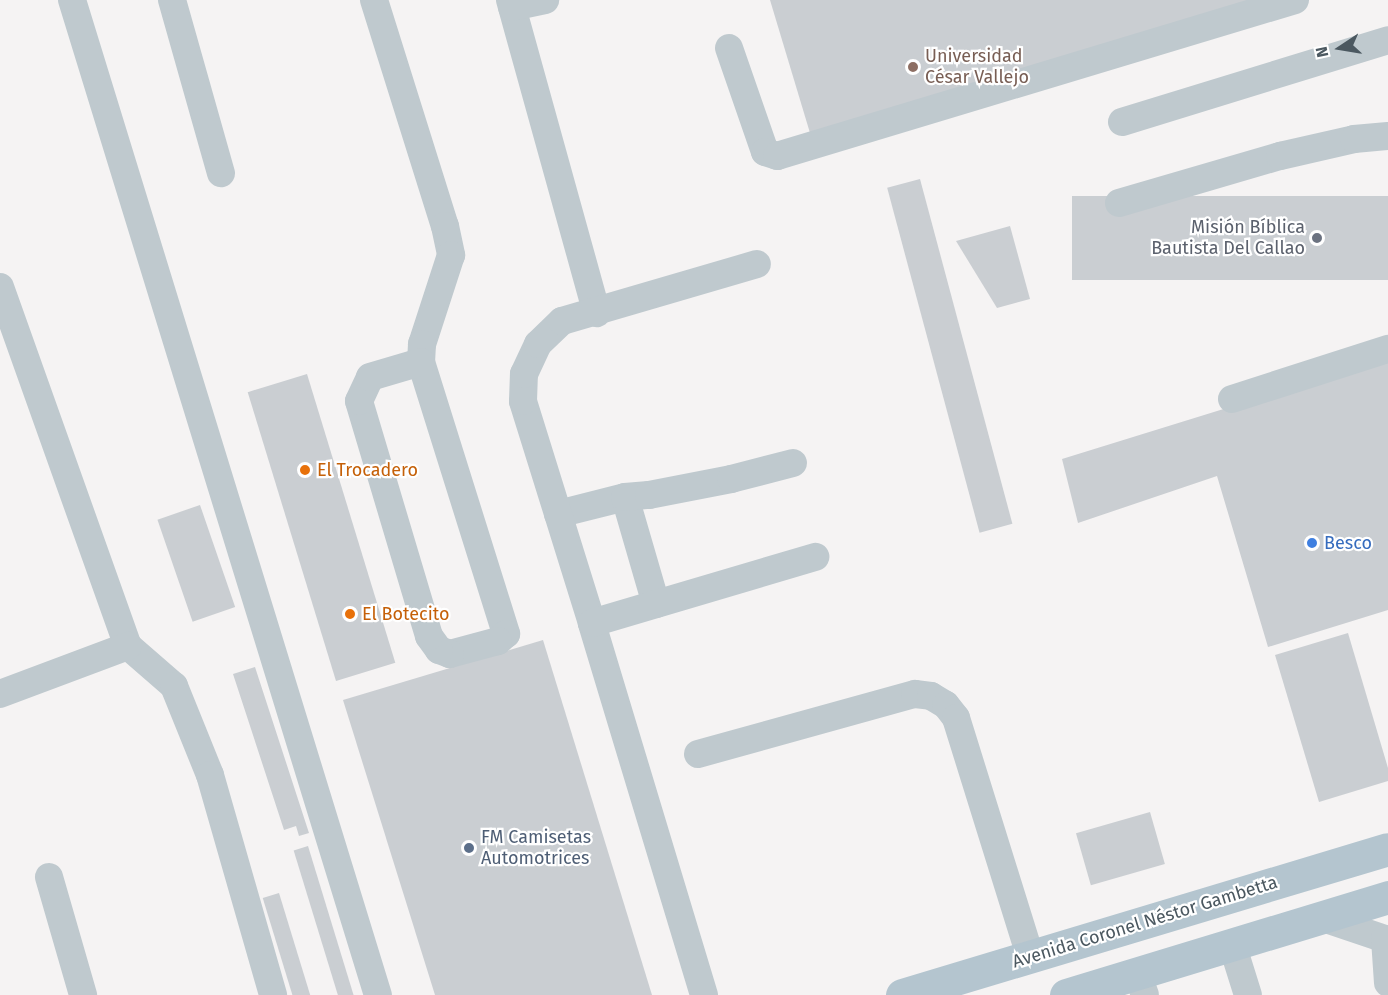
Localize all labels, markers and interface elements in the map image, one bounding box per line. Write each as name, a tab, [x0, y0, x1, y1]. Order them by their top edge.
north arrow	[1310, 18, 1370, 78]
text: N	[1312, 45, 1332, 59]
place label: Universidad César Vallejo	[925, 46, 1029, 88]
marker: Universidad César Vallejo	[906, 60, 920, 74]
place label: Misión Bíblica Bautista Del Callao	[1151, 217, 1305, 260]
marker: Misión Bíblica Bautista Del Callao	[1310, 231, 1324, 245]
place label: El Trocadero	[317, 459, 418, 481]
marker: El Trocadero	[298, 463, 312, 477]
place label: Besco	[1324, 532, 1372, 554]
marker: Besco	[1305, 536, 1319, 550]
place label: El Botecito	[362, 603, 449, 625]
marker: El Botecito	[343, 607, 357, 621]
place label: FM Camisetas Automotrices	[481, 827, 591, 870]
marker: FM Camisetas Automotrices	[462, 841, 476, 855]
street label: Avenida Coronel Néstor Gambetta	[1010, 871, 1280, 973]

